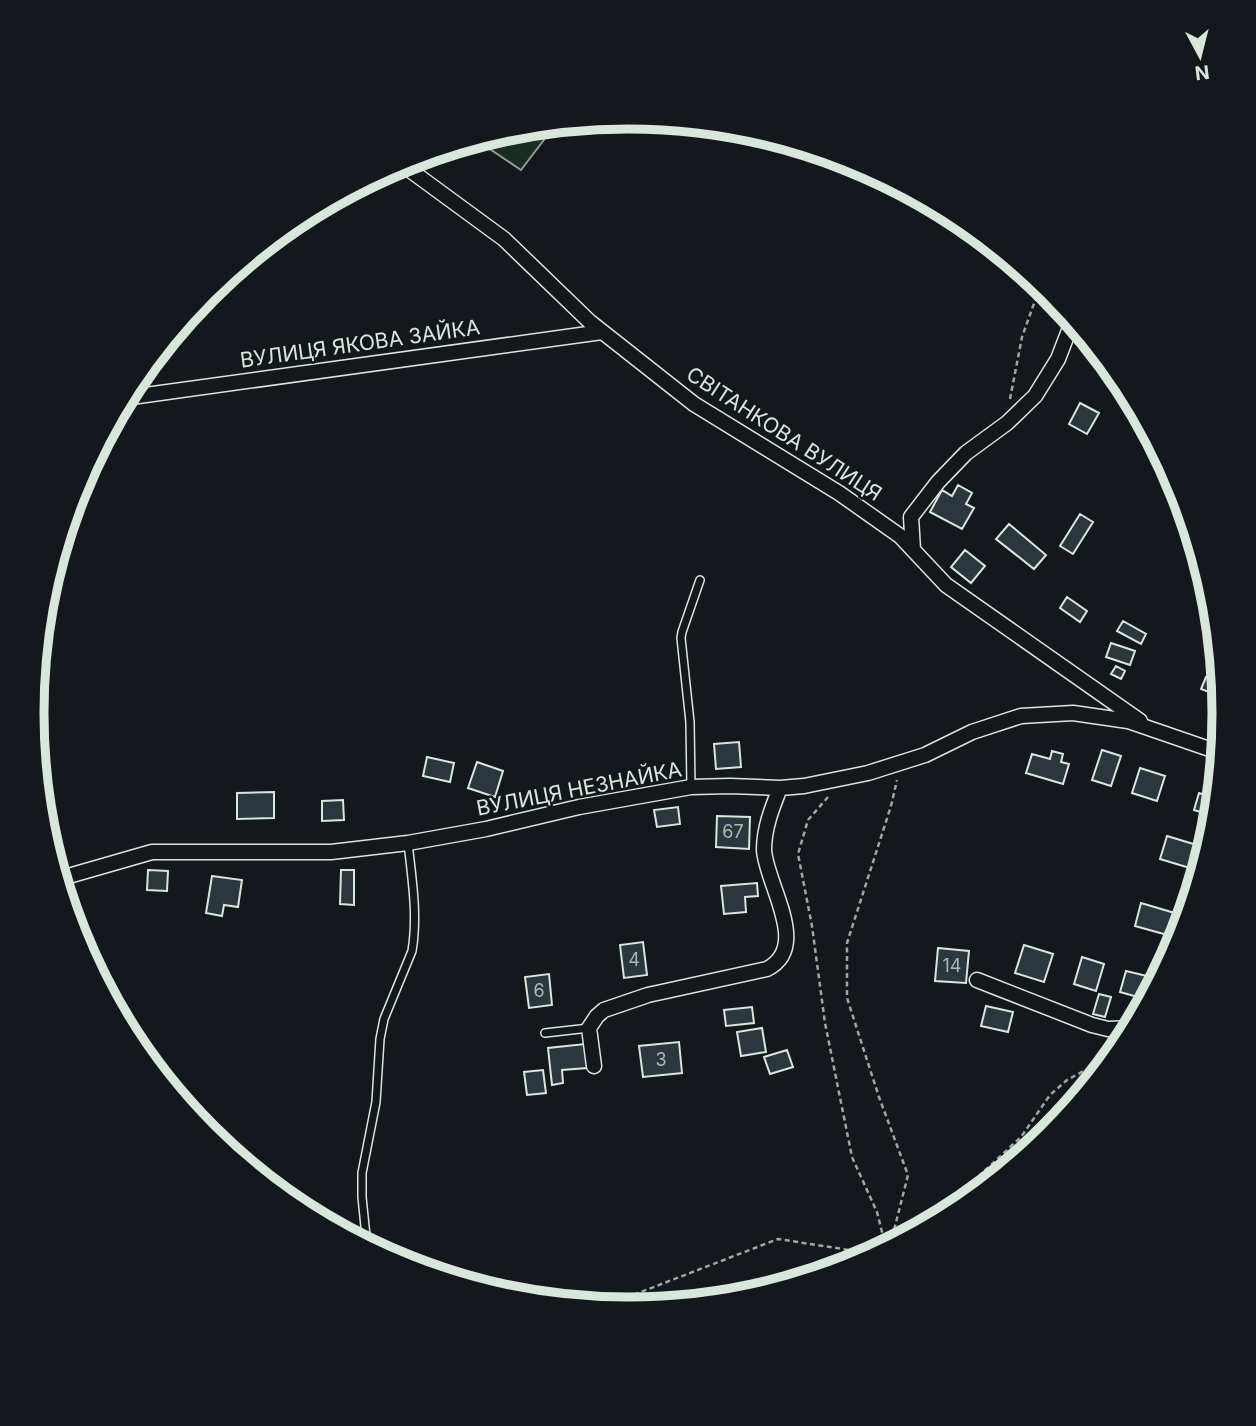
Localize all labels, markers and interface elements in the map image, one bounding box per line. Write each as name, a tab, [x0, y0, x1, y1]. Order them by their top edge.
north arrow	[1165, 21, 1235, 91]
text: N	[1193, 60, 1211, 85]
street label: ВУЛИЦЯ ЯКОВА ЗАЙКА	[238, 313, 482, 373]
street label: СВІТАНКОВА ВУЛИЦЯ	[682, 361, 886, 506]
street label: ВУЛИЦЯ НЕЗНАЙКА	[474, 755, 684, 821]
house number: 67	[722, 821, 744, 842]
house number: 4	[628, 949, 640, 970]
house number: 14	[943, 955, 961, 976]
house number: 6	[533, 980, 545, 1001]
house number: 3	[655, 1049, 667, 1070]

